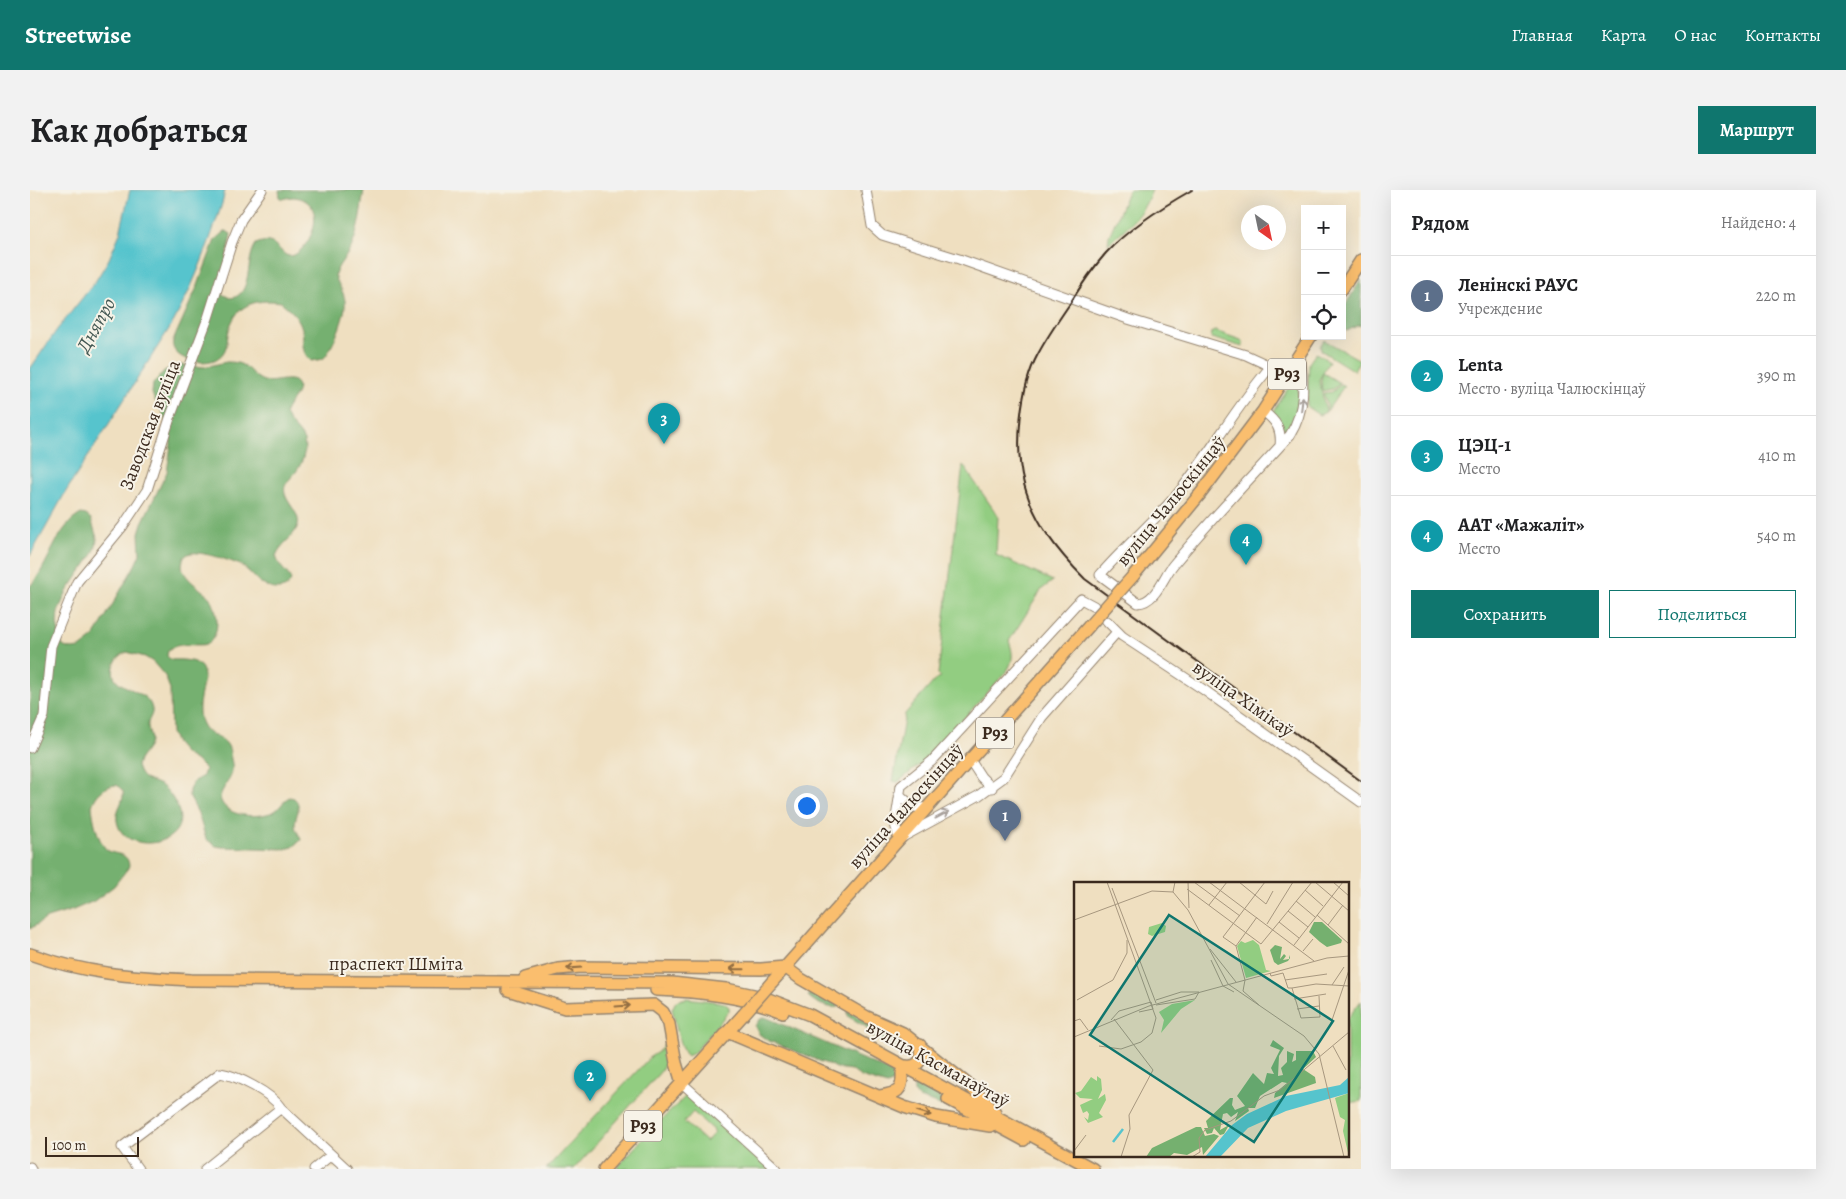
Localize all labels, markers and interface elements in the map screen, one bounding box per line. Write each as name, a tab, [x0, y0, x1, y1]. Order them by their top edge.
text: Streetwise	[25, 19, 131, 51]
text: Главная	[1512, 23, 1573, 47]
text: Карта	[1601, 23, 1646, 47]
text: О нас	[1674, 23, 1717, 47]
text: Контакты	[1745, 23, 1821, 47]
text: Как добраться	[30, 106, 248, 154]
button: Маршрут	[1698, 106, 1816, 154]
north arrow	[1241, 205, 1286, 250]
map controls	[1301, 205, 1346, 340]
button: +	[1301, 205, 1346, 250]
text: Рядом	[1411, 209, 1469, 237]
text: Найдено: 4	[1721, 212, 1796, 234]
button: −	[1301, 250, 1346, 295]
text: Ленінскі РАУС	[1458, 272, 1578, 298]
text: 1	[1424, 285, 1430, 307]
text: 220 m	[1756, 285, 1796, 307]
water label: Дняпро	[69, 293, 122, 359]
button: locate	[1301, 295, 1346, 340]
text: Учреждение	[1458, 298, 1543, 320]
text: Lenta	[1458, 352, 1503, 378]
street label: Заводская вуліца	[113, 356, 187, 494]
road number: Р93	[1268, 358, 1306, 390]
text: 2	[1423, 365, 1431, 387]
text: 390 m	[1757, 365, 1796, 387]
text: Место · вуліца Чалюскінцаў	[1458, 378, 1646, 400]
one-way arrow	[1297, 396, 1307, 412]
pin: 3	[648, 403, 680, 444]
street label: вуліца Чалюскінцаў	[1110, 430, 1232, 572]
text: ЦЭЦ-1	[1458, 432, 1511, 458]
text: 3	[1424, 445, 1430, 467]
text: 410 m	[1758, 445, 1796, 467]
text: Место	[1458, 458, 1501, 480]
text: ААТ «Мажаліт»	[1458, 512, 1585, 538]
pin: 4	[1230, 524, 1262, 565]
text: 4	[1423, 525, 1431, 547]
text: 540 m	[1757, 525, 1796, 547]
text: Место	[1458, 538, 1501, 560]
button: Сохранить	[1411, 590, 1599, 638]
button: Поделиться	[1609, 590, 1796, 638]
street label: вуліца Хімікаў	[1187, 655, 1299, 744]
road number: Р93	[976, 718, 1014, 748]
street label: вуліца Чалюскінцаў	[843, 737, 970, 874]
your location	[794, 793, 820, 819]
pin: 1	[989, 800, 1021, 841]
one-way arrow	[934, 810, 949, 820]
inset map	[1074, 882, 1348, 1156]
street label: праспект Шміта	[329, 951, 464, 977]
one-way arrow	[566, 963, 582, 972]
one-way arrow	[729, 964, 745, 973]
one-way arrow	[615, 1002, 631, 1011]
street label: вуліца Касманаўтаў	[862, 1014, 1014, 1114]
pin: 2	[574, 1060, 606, 1101]
one-way arrow	[915, 1109, 931, 1119]
road number: Р93	[624, 1110, 662, 1141]
scale bar	[45, 1134, 139, 1157]
text: 100 m	[52, 1136, 86, 1155]

